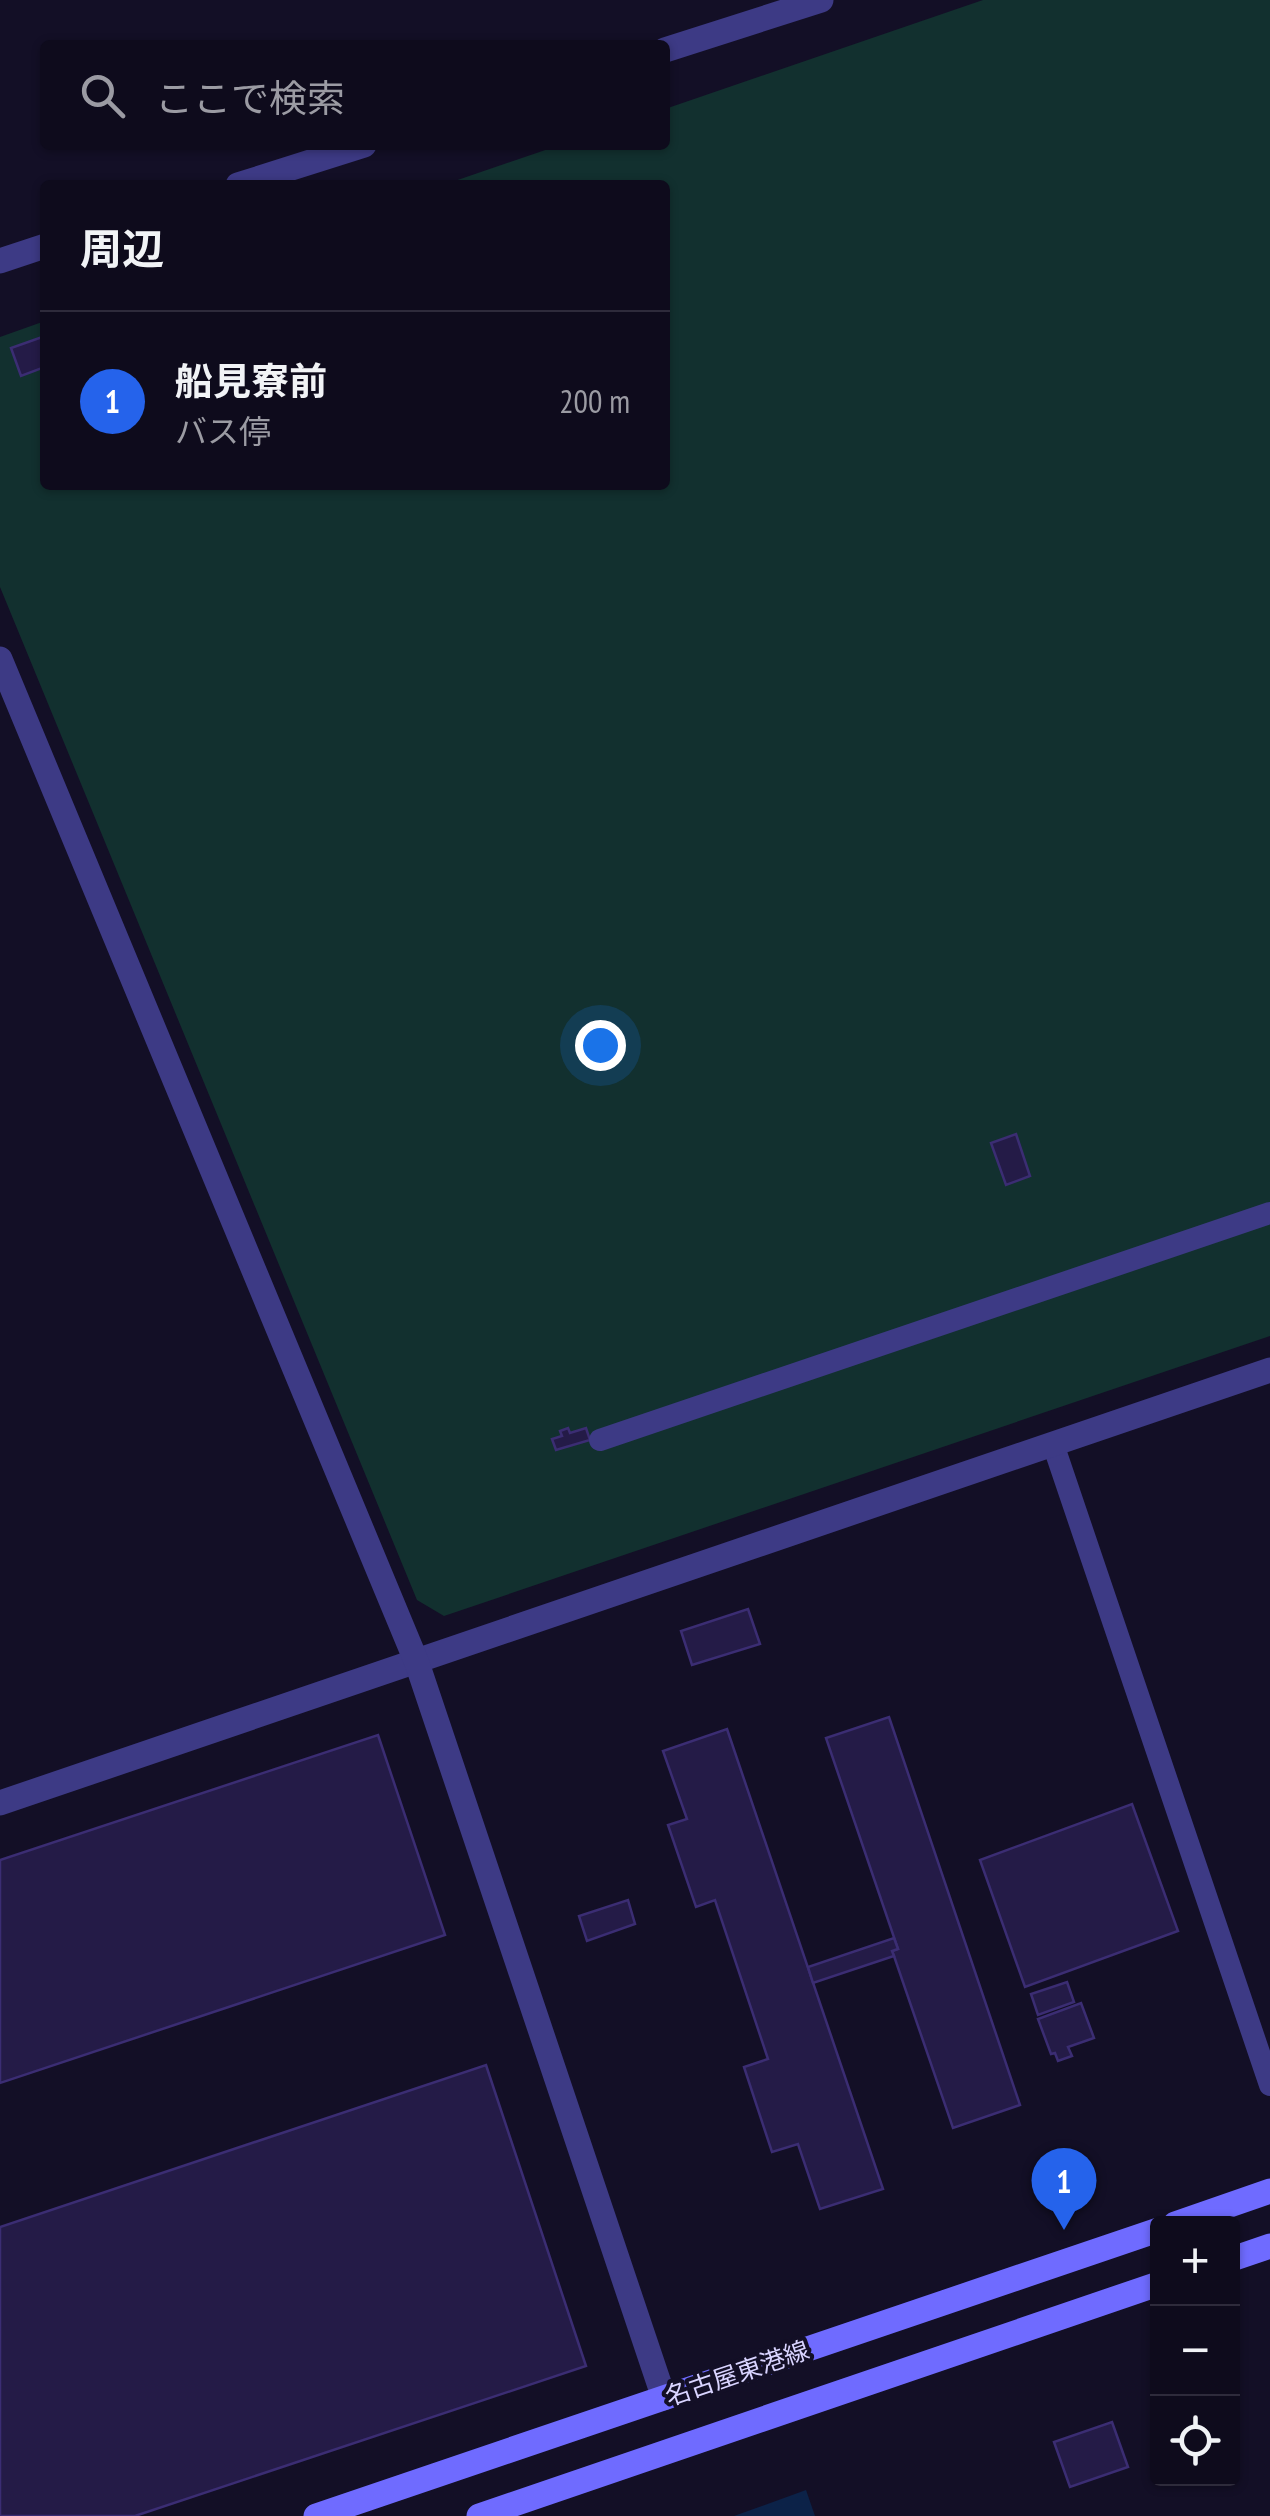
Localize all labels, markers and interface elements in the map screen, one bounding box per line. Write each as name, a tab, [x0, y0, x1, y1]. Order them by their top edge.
search box	[40, 40, 670, 150]
icon: search	[75, 68, 130, 123]
text: ここで検索	[155, 73, 345, 122]
text: 周辺	[80, 221, 164, 276]
text: 船見寮前	[175, 356, 327, 405]
text: 1	[105, 380, 120, 422]
text: 200 m	[559, 380, 630, 422]
text: バス停	[175, 410, 271, 452]
your location	[575, 1020, 626, 1071]
pin: 1	[1032, 2148, 1096, 2230]
map controls	[1150, 2216, 1240, 2486]
button: +	[1150, 2216, 1240, 2306]
button: −	[1150, 2306, 1240, 2396]
street label: 名古屋東港線	[661, 2333, 813, 2413]
button: locate	[1150, 2396, 1240, 2486]

